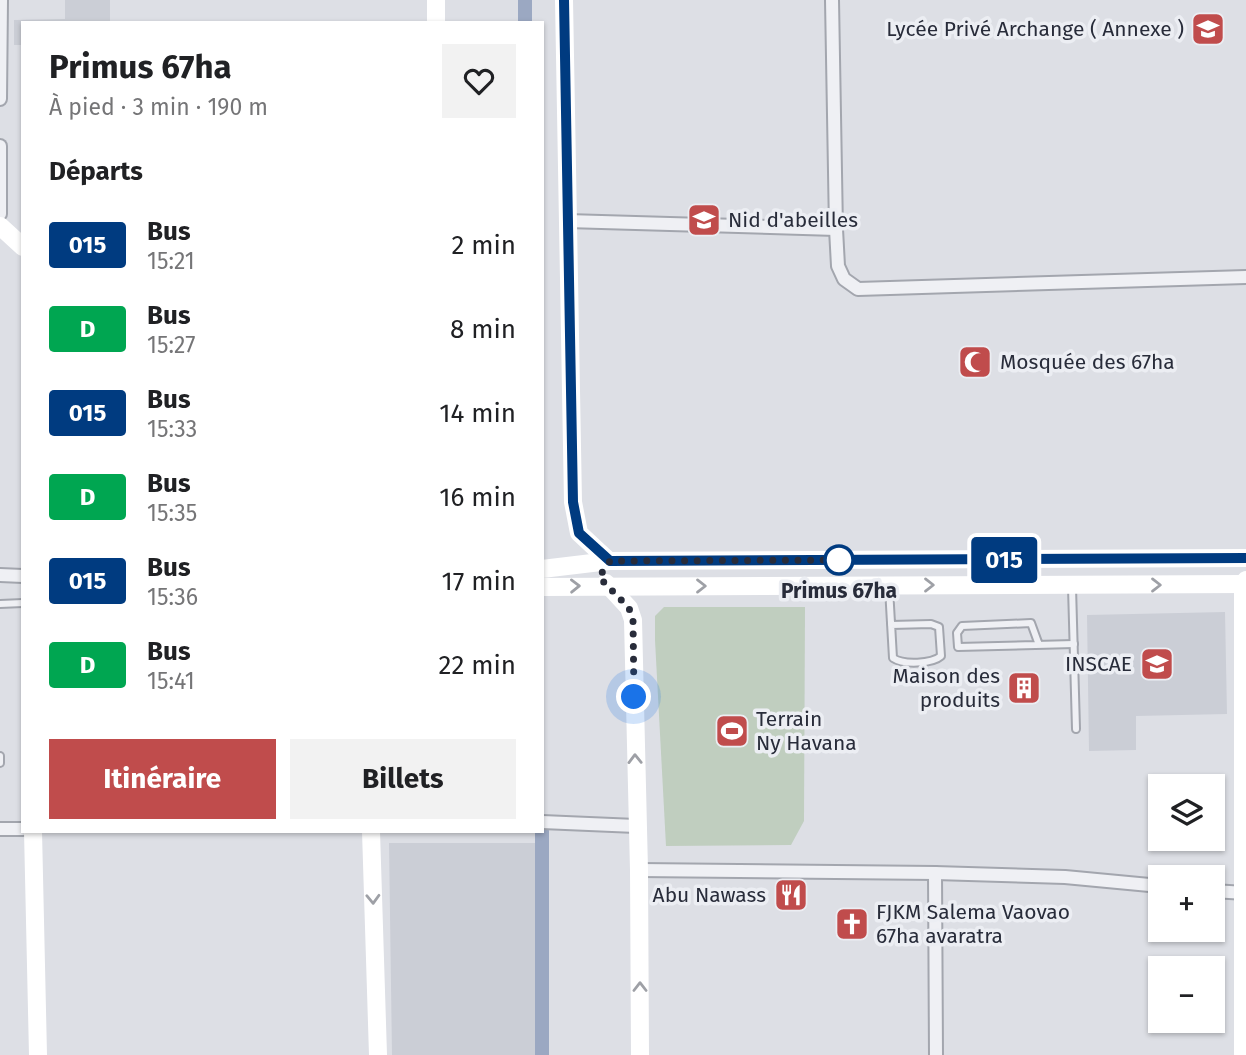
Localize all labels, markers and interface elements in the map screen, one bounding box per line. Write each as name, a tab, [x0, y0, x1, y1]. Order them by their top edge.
school or university icon: Lycée Privé Archange ( Annexe )	[1189, 10, 1227, 48]
place label: Lycée Privé Archange ( Annexe )	[886, 16, 1184, 42]
button: heart	[442, 44, 516, 118]
text: Primus 67ha	[49, 47, 232, 87]
text: À pied · 3 min · 190 m	[49, 93, 268, 121]
text: Départs	[49, 156, 143, 187]
school or university icon: Nid d'abeilles	[685, 201, 723, 239]
place label: Nid d'abeilles	[728, 207, 858, 233]
text: Bus	[147, 216, 190, 247]
text: 2 min	[451, 230, 516, 261]
text: 015	[69, 231, 106, 259]
text: 15:21	[147, 247, 195, 275]
text: Bus	[147, 300, 190, 331]
text: 8 min	[450, 314, 516, 345]
text: D	[80, 315, 95, 343]
text: 15:27	[147, 331, 195, 359]
mosque icon: Mosquée des 67ha	[956, 343, 994, 381]
place label: Mosquée des 67ha	[1000, 349, 1175, 375]
text: Bus	[147, 384, 190, 415]
text: 14 min	[439, 398, 516, 429]
text: 015	[69, 399, 106, 427]
text: 15:33	[147, 415, 197, 443]
text: Bus	[147, 468, 190, 499]
text: 16 min	[439, 482, 516, 513]
text: D	[80, 483, 95, 511]
text: 15:35	[147, 499, 197, 527]
line badge: 015	[964, 537, 1044, 583]
marker: Primus 67ha	[824, 545, 854, 575]
text: 015	[985, 546, 1023, 574]
text: Bus	[147, 552, 190, 583]
text: 17 min	[441, 566, 516, 597]
text: 015	[69, 567, 106, 595]
one-way arrow	[924, 577, 934, 593]
one-way arrow	[1151, 577, 1162, 593]
one-way arrow	[571, 578, 581, 594]
one-way arrow	[696, 578, 707, 594]
place label: Primus 67ha	[781, 578, 897, 604]
text: 15:36	[147, 583, 198, 611]
text: Bus	[147, 636, 190, 667]
school or university icon: INSCAE	[1138, 645, 1176, 683]
text: 22 min	[439, 650, 516, 681]
text: D	[80, 651, 95, 679]
place label: INSCAE	[1065, 651, 1132, 677]
place label: Maison des produits	[893, 663, 1000, 713]
text: 15:41	[147, 667, 195, 695]
building icon: Maison des produits	[1005, 669, 1043, 707]
your location	[616, 679, 651, 714]
place label: Terrain Ny Havana	[756, 706, 857, 756]
sports icon: Terrain Ny Havana	[713, 712, 751, 750]
button: Itinéraire	[49, 739, 276, 819]
button: Billets	[290, 739, 516, 819]
one-way arrow	[627, 754, 643, 764]
map controls	[1148, 774, 1225, 1033]
button: layers	[1148, 774, 1225, 851]
button: +	[1148, 865, 1225, 942]
restaurant icon: Abu Nawass	[772, 876, 810, 914]
place label: Abu Nawass	[653, 882, 766, 908]
one-way arrow	[366, 894, 381, 905]
place label: FJKM Salema Vaovao 67ha avaratra	[876, 899, 1070, 949]
church icon: FJKM Salema Vaovao 67ha avaratra	[833, 905, 871, 943]
button: −	[1148, 956, 1225, 1033]
one-way arrow	[632, 981, 648, 992]

